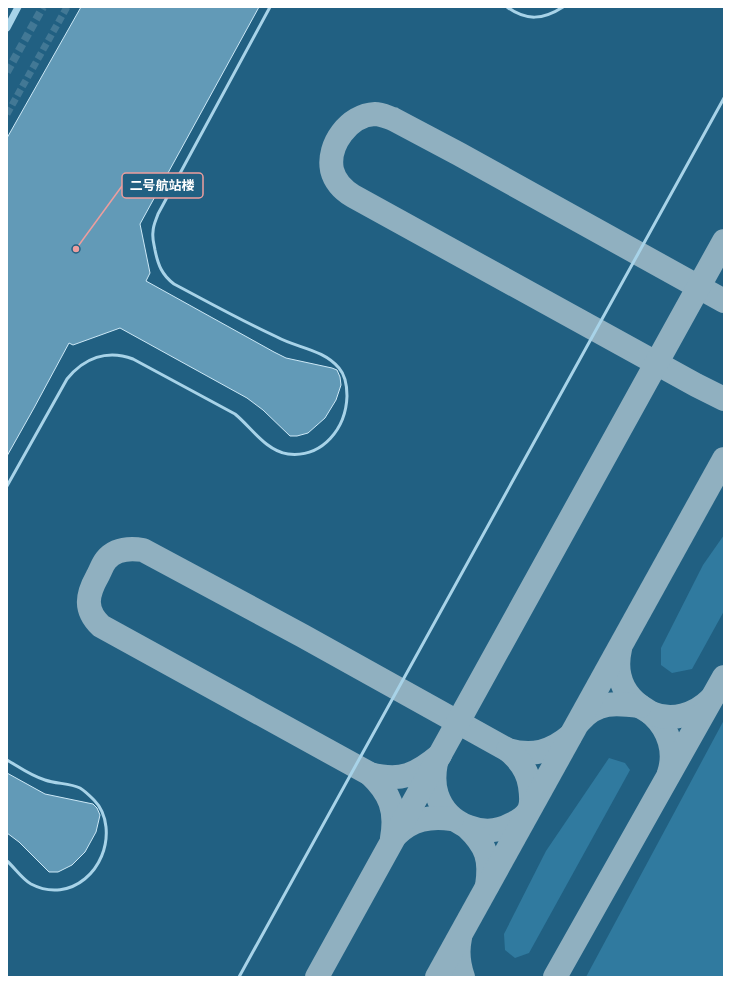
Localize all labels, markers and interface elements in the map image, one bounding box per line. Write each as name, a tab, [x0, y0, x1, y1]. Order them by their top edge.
callout: 二号航站楼	[122, 173, 203, 198]
text: 二号航站楼	[129, 176, 195, 194]

